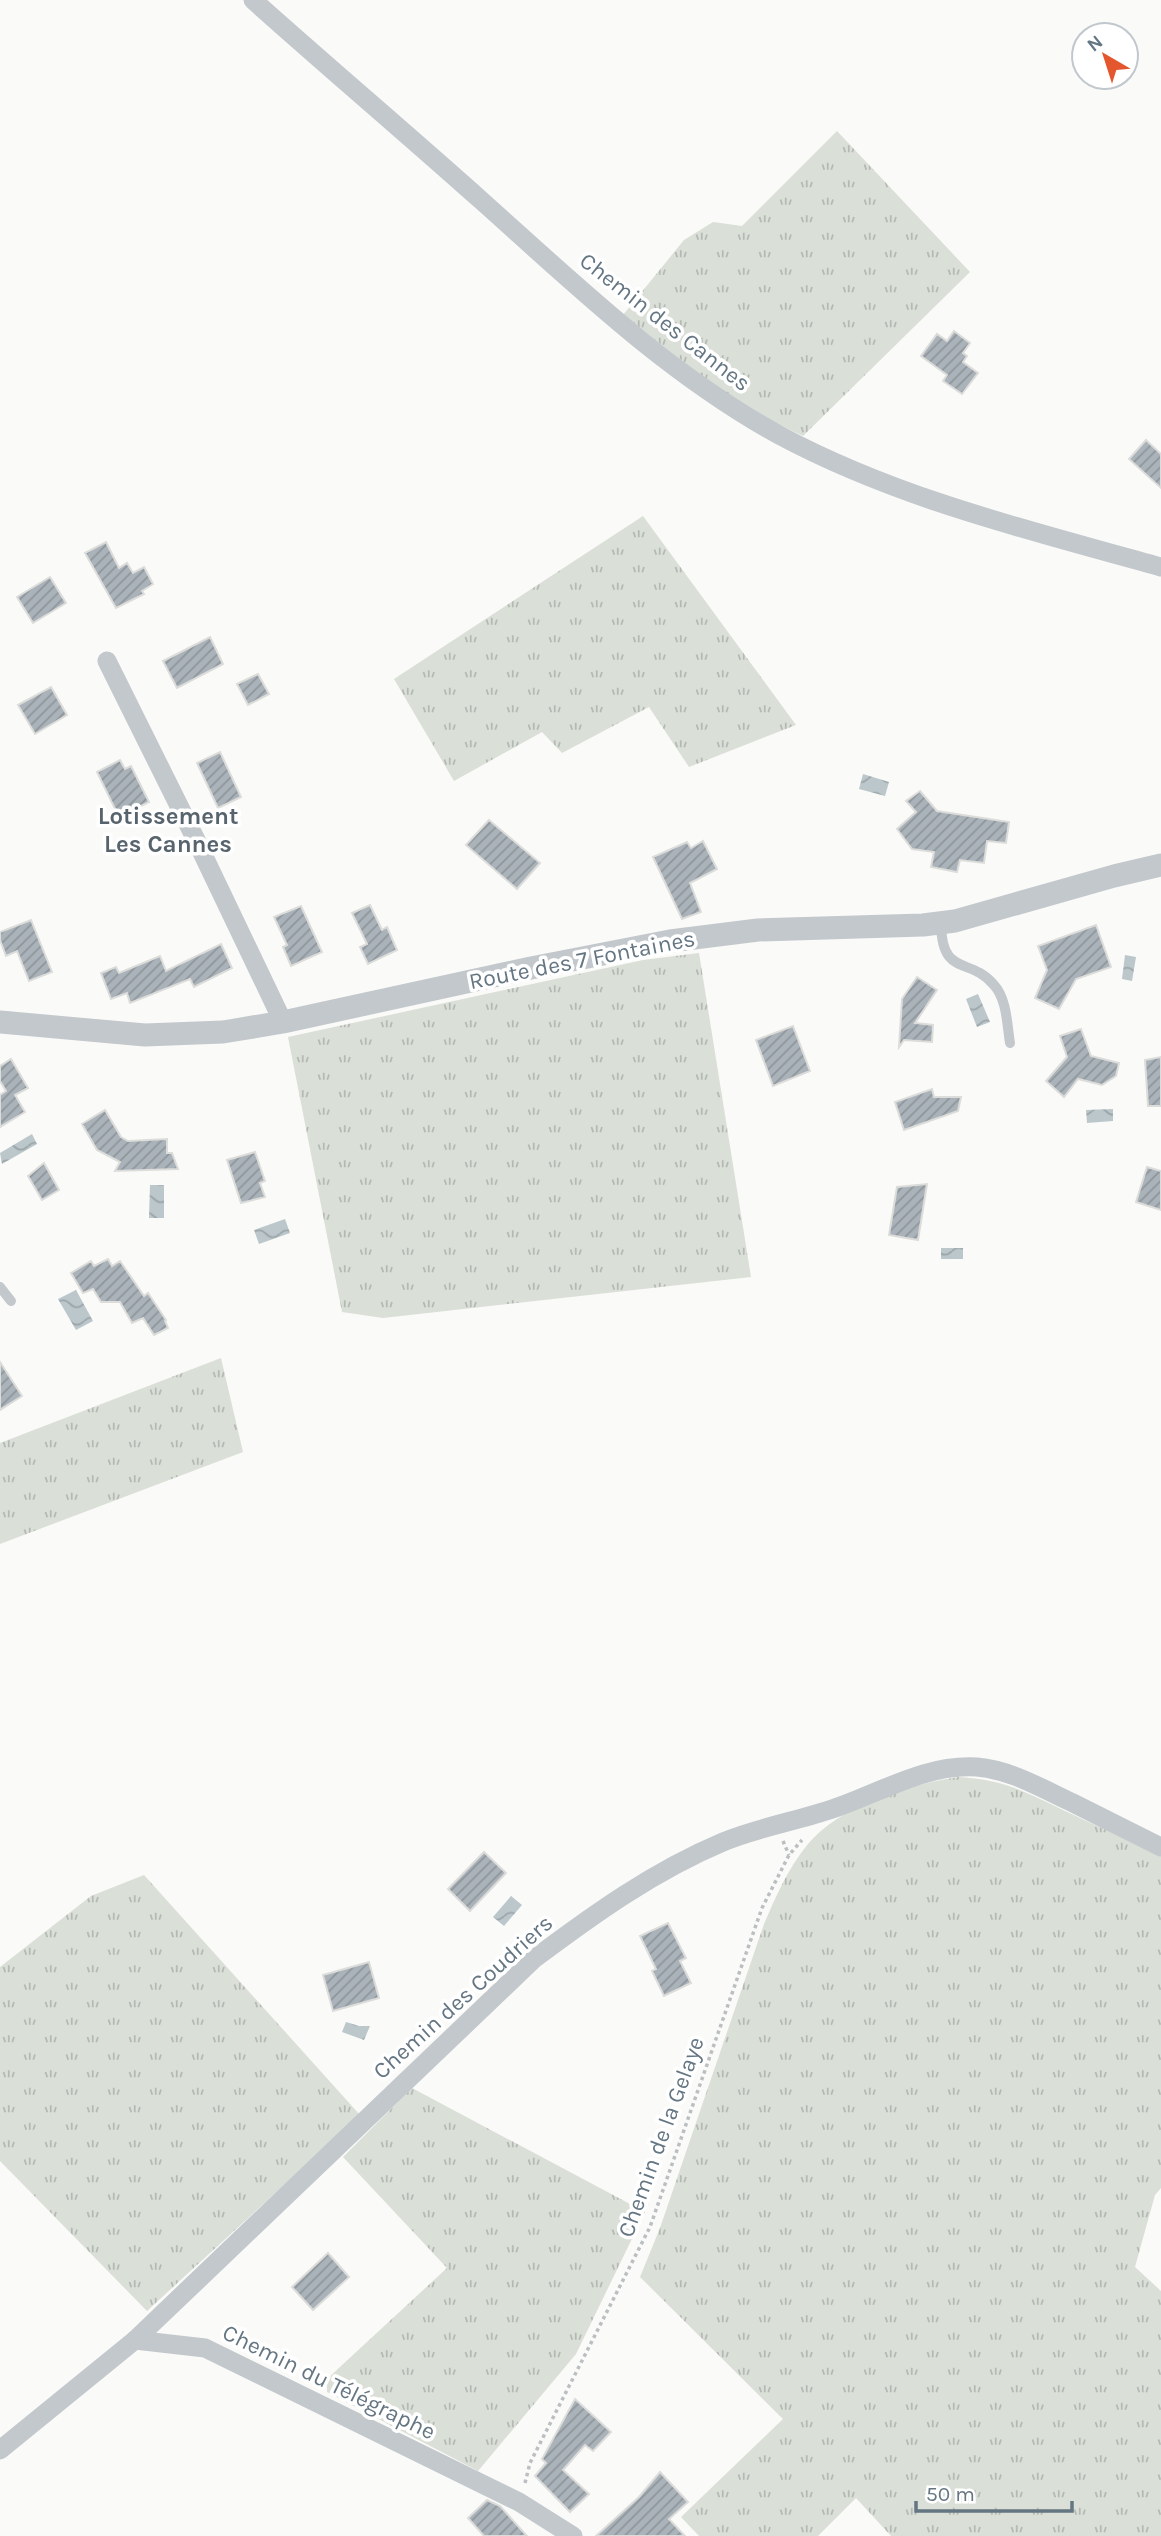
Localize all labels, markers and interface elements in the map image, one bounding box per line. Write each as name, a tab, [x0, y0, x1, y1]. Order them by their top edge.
north arrow	[1070, 21, 1140, 91]
text: N	[1083, 31, 1107, 56]
street label: Chemin des Cannes	[574, 247, 756, 397]
district label: Lotissement Les Cannes	[98, 802, 238, 858]
street label: Route des 7 Fontaines	[467, 925, 697, 995]
street label: Chemin des Coudriers	[368, 1909, 558, 2085]
street label: Chemin de la Gelaye	[612, 2033, 710, 2241]
street label: Chemin du Télégraphe	[218, 2319, 440, 2445]
scale bar	[916, 2470, 1072, 2514]
text: 50 m	[926, 2482, 975, 2506]

